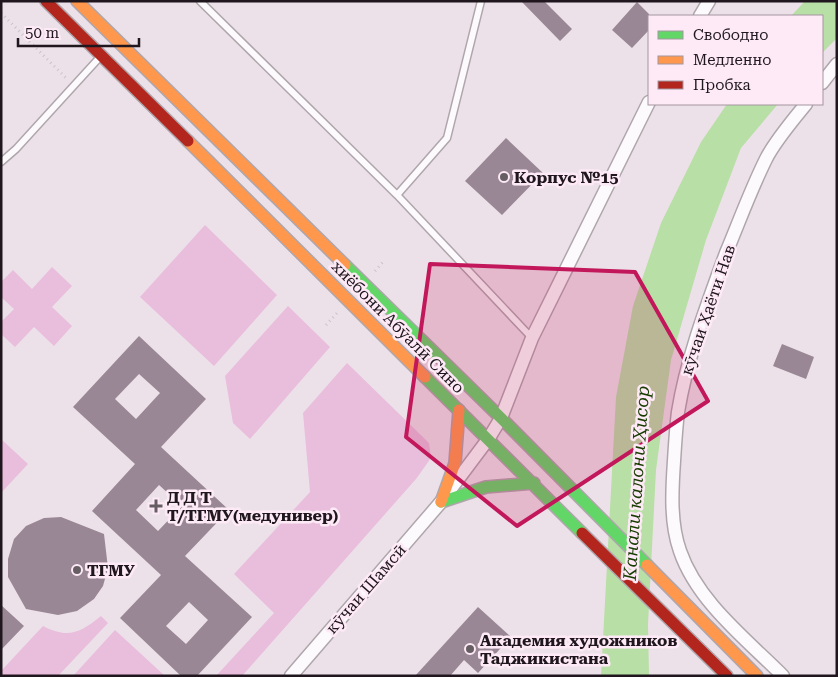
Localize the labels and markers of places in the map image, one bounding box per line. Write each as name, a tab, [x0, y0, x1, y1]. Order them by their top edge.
place label: Корпус №15	[514, 168, 619, 187]
marker: Корпус №15	[498, 171, 510, 183]
place label: Д Д Т Т/ТГМУ(медунивер)	[167, 488, 339, 525]
marker: Д Д Т Т/ТГМУ(медунивер)	[149, 499, 163, 513]
place label: ТГМУ	[87, 561, 135, 580]
marker: ТГМУ	[71, 564, 83, 576]
place label: Академия художников Таджикистана	[480, 631, 677, 668]
marker: Академия художников Таджикистана	[464, 643, 476, 655]

